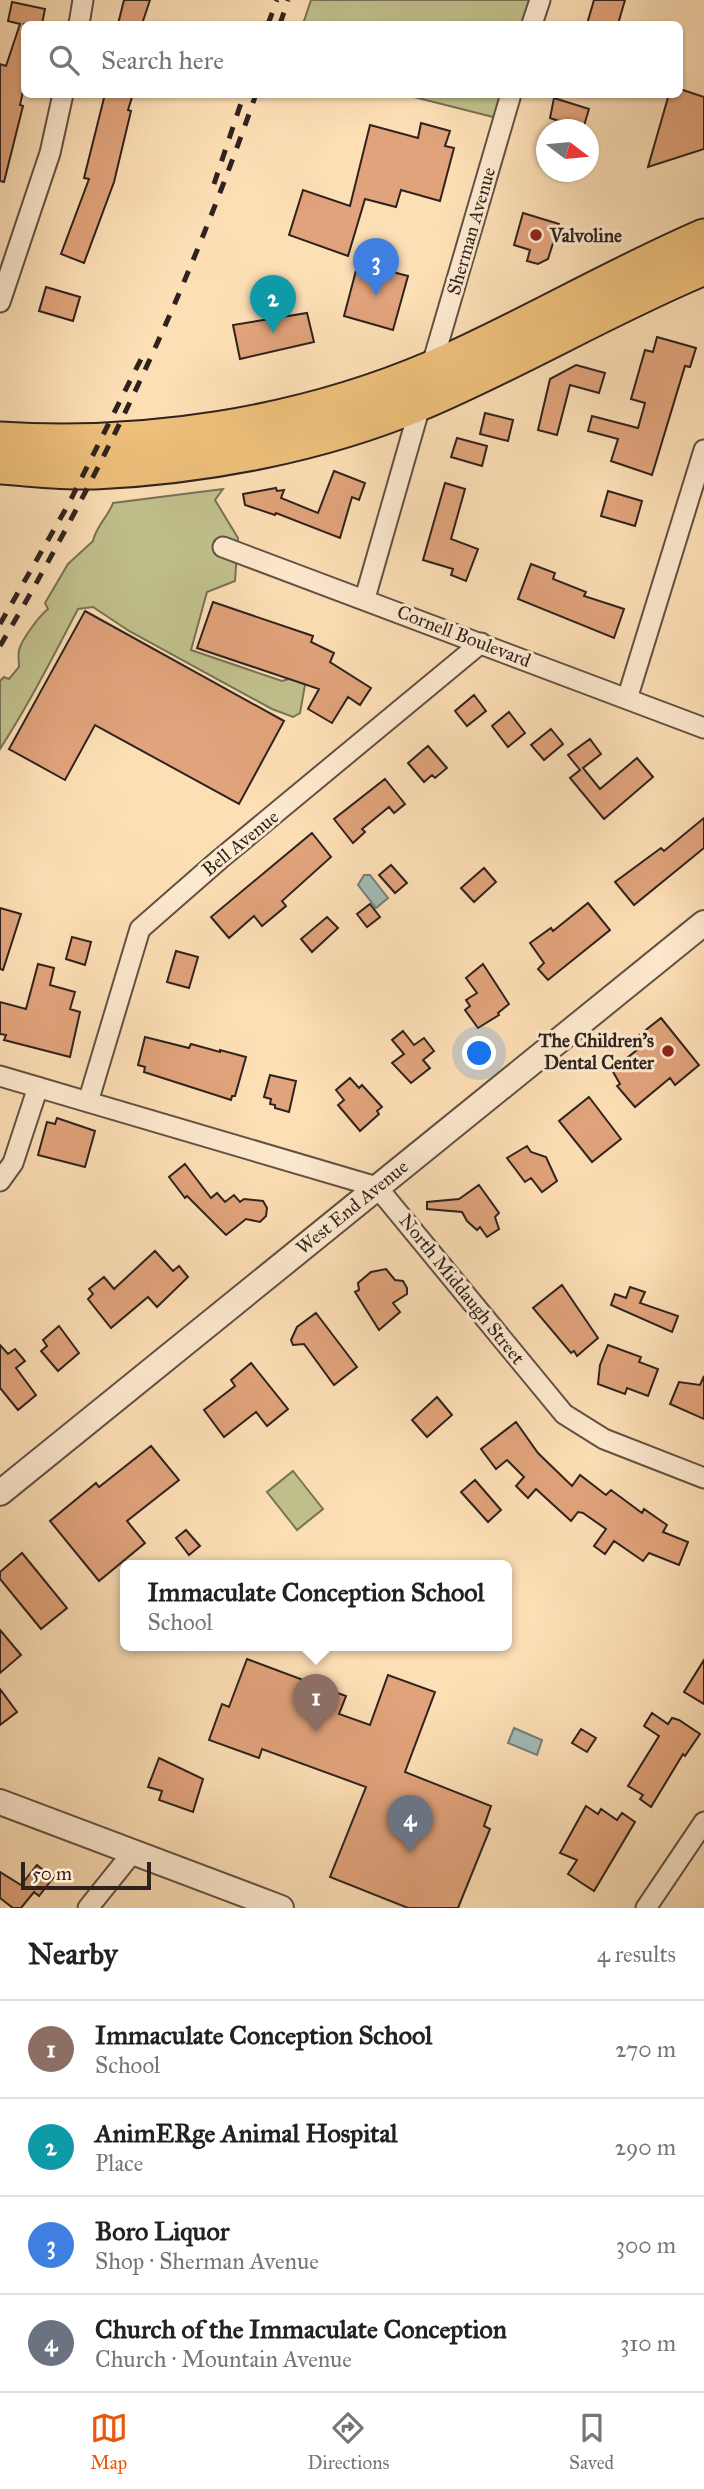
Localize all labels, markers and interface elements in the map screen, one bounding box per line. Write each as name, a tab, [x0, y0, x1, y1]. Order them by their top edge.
search box	[21, 21, 683, 98]
icon: search	[45, 41, 83, 79]
text: Search here	[101, 44, 224, 76]
north arrow	[536, 119, 599, 182]
street label: Sherman Avenue	[442, 164, 500, 298]
place label: Valvoline	[549, 224, 622, 247]
marker: Valvoline	[528, 227, 544, 243]
pin: 3	[353, 238, 399, 296]
pin: 2	[250, 275, 296, 333]
street label: Cornell Boulevard	[394, 600, 534, 672]
street label: Bell Avenue	[197, 805, 283, 881]
place label: The Children's Dental Center	[537, 1029, 655, 1074]
your location	[462, 1036, 496, 1070]
marker: The Children's Dental Center	[660, 1043, 676, 1059]
street label: West End Avenue	[291, 1155, 413, 1259]
street label: North Middaugh Street	[394, 1209, 530, 1370]
popup	[120, 1560, 512, 1651]
text: Immaculate Conception School	[147, 1576, 485, 1608]
text: School	[147, 1608, 213, 1636]
pin: 1	[293, 1674, 339, 1732]
pin: 4	[387, 1795, 433, 1853]
scale bar	[21, 1859, 150, 1891]
text: 50 m	[32, 1862, 72, 1885]
text: Nearby	[28, 1936, 118, 1972]
text: 4 results	[597, 1940, 676, 1968]
text: Immaculate Conception School	[95, 2019, 432, 2051]
text: 1	[46, 2035, 56, 2063]
text: 270 m	[615, 2035, 676, 2063]
text: School	[95, 2051, 160, 2079]
text: AnimERge Animal Hospital	[95, 2117, 397, 2149]
text: 2	[45, 2133, 57, 2161]
text: 290 m	[615, 2133, 676, 2161]
text: Place	[95, 2149, 143, 2177]
text: Boro Liquor	[95, 2215, 229, 2247]
text: 3	[46, 2231, 56, 2259]
text: 300 m	[616, 2231, 676, 2259]
text: Shop · Sherman Avenue	[95, 2247, 319, 2275]
text: Church of the Immaculate Conception	[95, 2313, 507, 2345]
text: 4	[45, 2329, 57, 2357]
text: 310 m	[620, 2329, 676, 2357]
text: Church · Mountain Avenue	[95, 2345, 352, 2373]
tab: Map	[90, 2409, 128, 2474]
tab: Directions	[307, 2409, 389, 2474]
tab: Saved	[569, 2409, 614, 2474]

